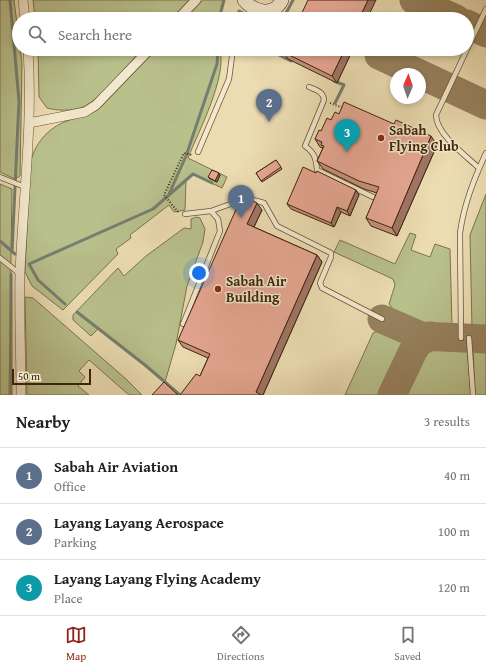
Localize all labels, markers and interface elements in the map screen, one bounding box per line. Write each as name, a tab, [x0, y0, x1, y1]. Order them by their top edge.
search box	[12, 12, 474, 56]
icon: search	[26, 23, 48, 45]
text: Search here	[58, 24, 132, 45]
north arrow	[390, 68, 426, 104]
pin: 2	[256, 89, 282, 122]
pin: 3	[334, 119, 360, 152]
place label: Sabah Flying Club	[389, 120, 459, 156]
marker: Sabah Flying Club	[376, 133, 386, 143]
pin: 1	[228, 185, 254, 218]
your location	[189, 263, 209, 283]
place label: Sabah Air Building	[226, 271, 287, 307]
marker: Sabah Air Building	[213, 284, 223, 294]
scale bar	[12, 367, 91, 386]
text: 50 m	[18, 368, 40, 384]
text: Nearby	[16, 409, 70, 434]
text: 3 results	[424, 412, 470, 431]
text: Sabah Air Aviation	[54, 456, 178, 477]
text: 1	[26, 466, 32, 485]
text: 40 m	[444, 466, 470, 485]
text: Office	[54, 477, 86, 496]
text: Layang Layang Aerospace	[54, 512, 224, 533]
text: 2	[26, 522, 32, 541]
text: 100 m	[438, 522, 470, 541]
text: Parking	[54, 533, 97, 552]
text: Layang Layang Flying Academy	[54, 568, 261, 589]
text: 3	[26, 578, 32, 597]
text: 120 m	[438, 578, 470, 597]
text: Place	[54, 589, 83, 608]
tab: Map	[65, 624, 87, 664]
tab: Directions	[217, 624, 264, 664]
tab: Saved	[394, 624, 421, 664]

